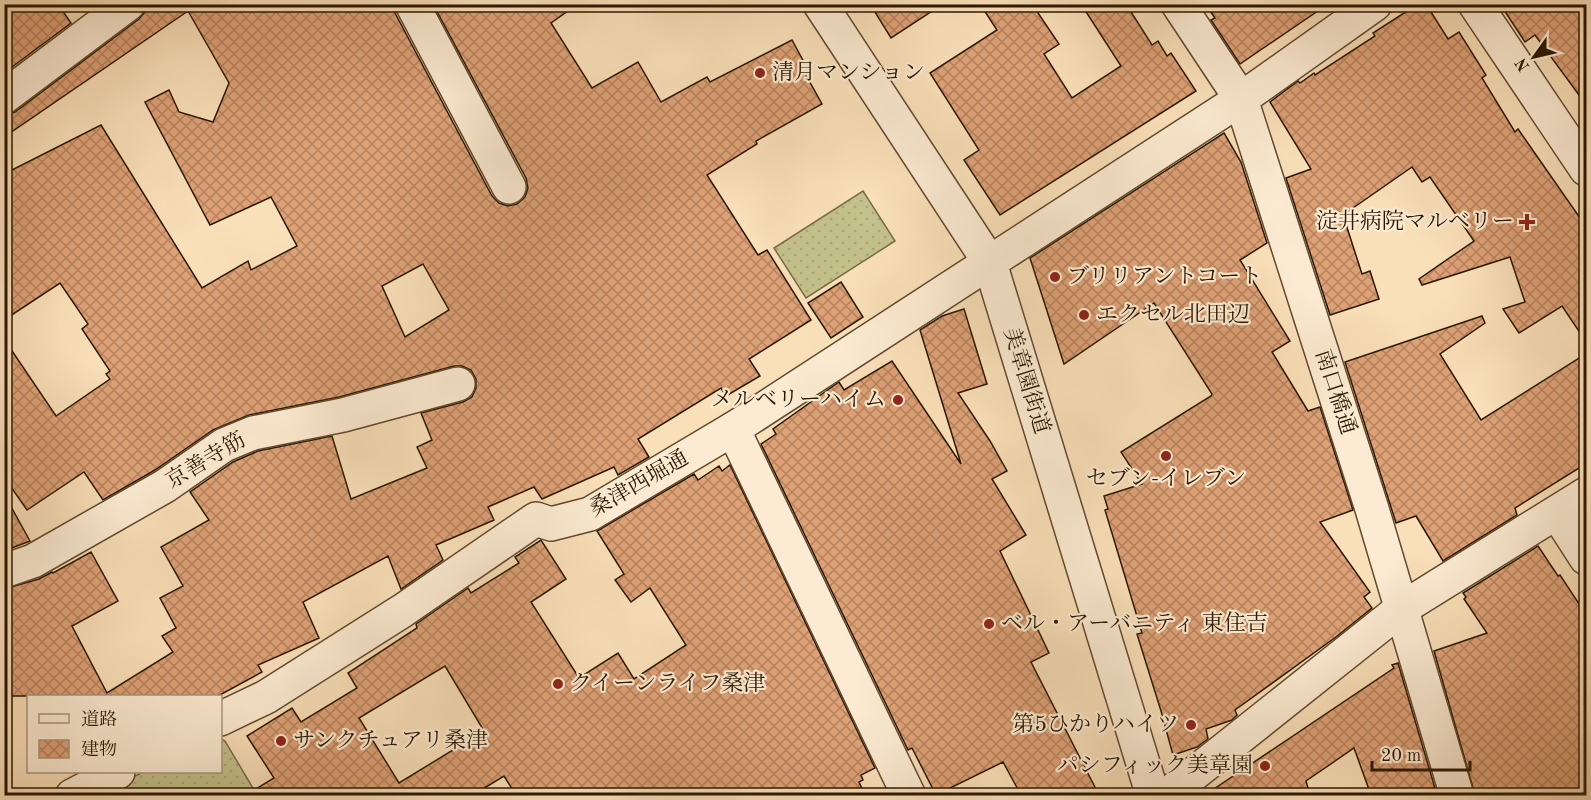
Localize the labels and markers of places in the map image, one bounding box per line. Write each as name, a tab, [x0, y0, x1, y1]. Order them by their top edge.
place label: 清月マンション	[772, 60, 925, 84]
marker: 清月マンション	[753, 66, 767, 80]
place label: 淀井病院マルベリー	[1316, 209, 1514, 233]
marker: 淀井病院マルベリー	[1518, 213, 1536, 231]
place label: ブリリアントコート	[1067, 265, 1262, 288]
marker: ブリリアントコート	[1048, 270, 1062, 284]
place label: エクセル北田辺	[1096, 303, 1250, 326]
marker: エクセル北田辺	[1077, 308, 1091, 322]
place label: メルベリーハイム	[711, 389, 886, 411]
marker: メルベリーハイム	[891, 393, 905, 407]
marker: セブン-イレブン	[1159, 449, 1173, 463]
place label: セブン-イレブン	[1086, 467, 1246, 490]
place label: ベル・アーバニティ 東住吉	[1001, 611, 1268, 635]
marker: ベル・アーバニティ 東住吉	[982, 617, 996, 631]
place label: クイーンライフ桑津	[570, 671, 765, 695]
marker: クイーンライフ桑津	[551, 677, 565, 691]
place label: 第5ひかりハイツ	[1012, 712, 1179, 736]
marker: 第5ひかりハイツ	[1184, 718, 1198, 732]
place label: サンクチュアリ桑津	[293, 728, 488, 752]
marker: サンクチュアリ桑津	[274, 734, 288, 748]
place label: パシフィック美章園	[1057, 753, 1253, 777]
marker: パシフィック美章園	[1258, 759, 1272, 773]

